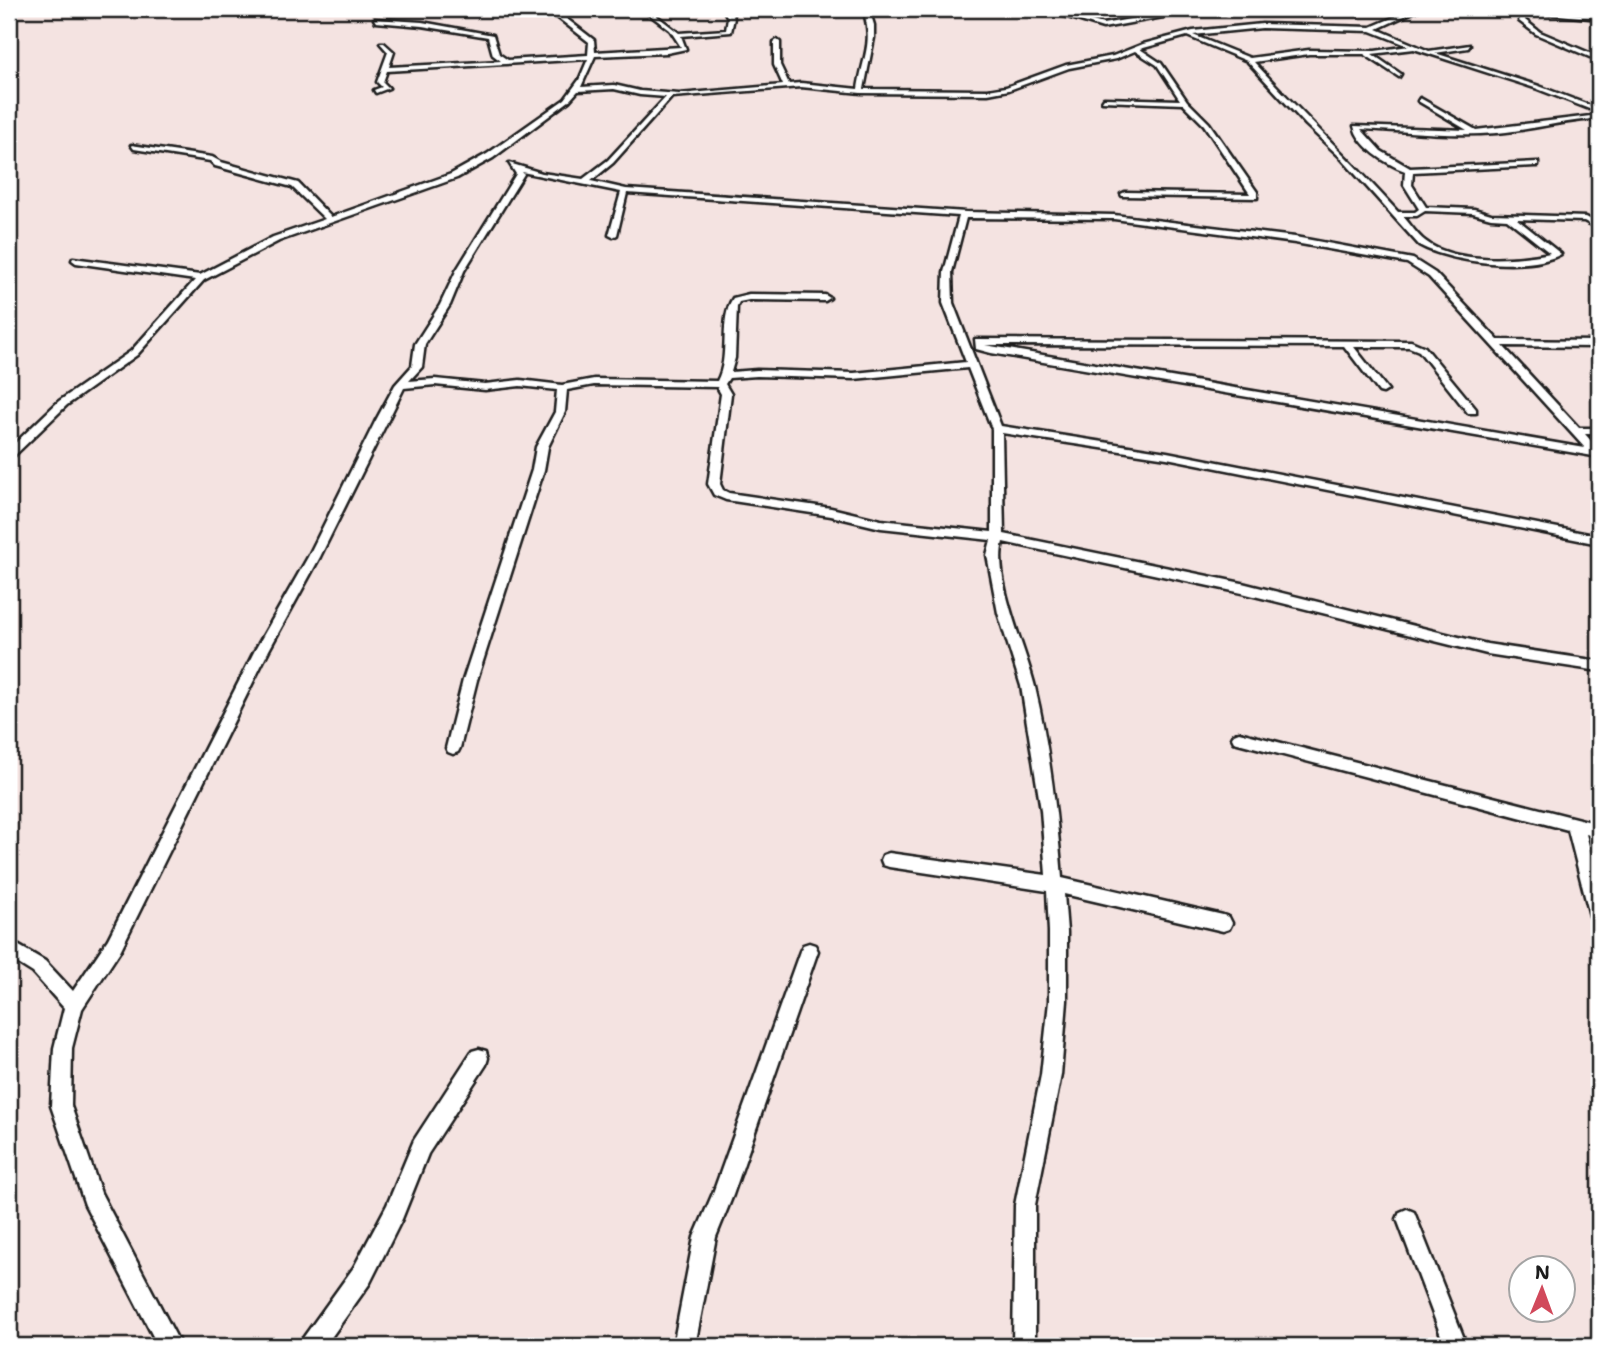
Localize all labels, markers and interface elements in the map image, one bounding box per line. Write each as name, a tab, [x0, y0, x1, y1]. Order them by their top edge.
north arrow	[1506, 1254, 1576, 1324]
text: N	[1535, 1260, 1550, 1285]

